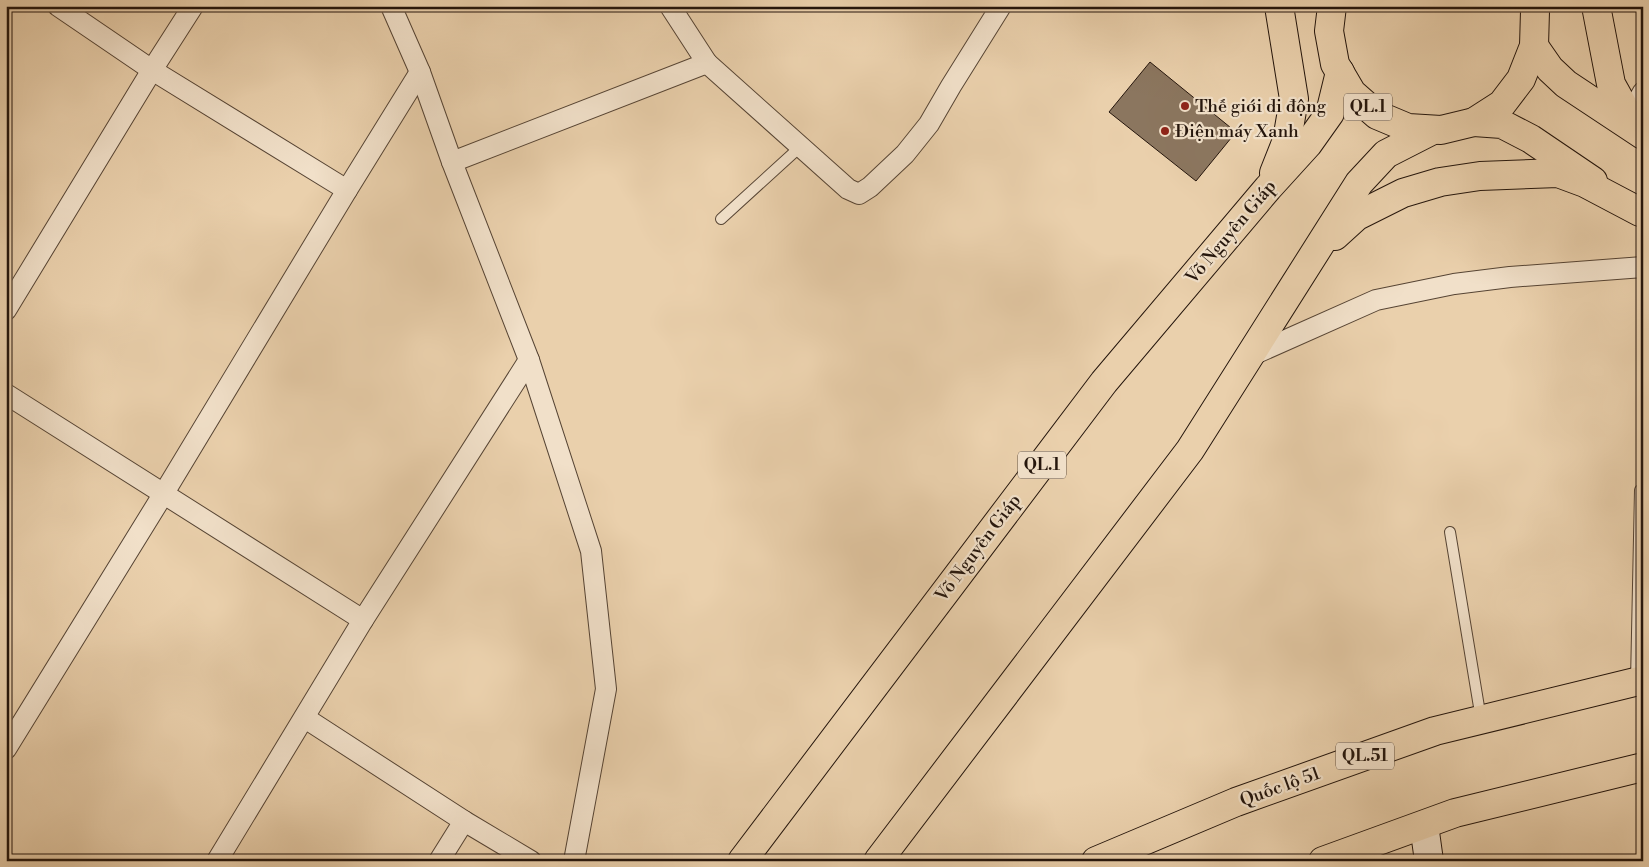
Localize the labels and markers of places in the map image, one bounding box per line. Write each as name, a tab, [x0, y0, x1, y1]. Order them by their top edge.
place label: Thế giới di động	[1195, 95, 1327, 118]
marker: Thế giới di động	[1179, 100, 1191, 112]
place label: Điện máy Xanh	[1175, 120, 1299, 143]
marker: Điện máy Xanh	[1159, 125, 1171, 137]

